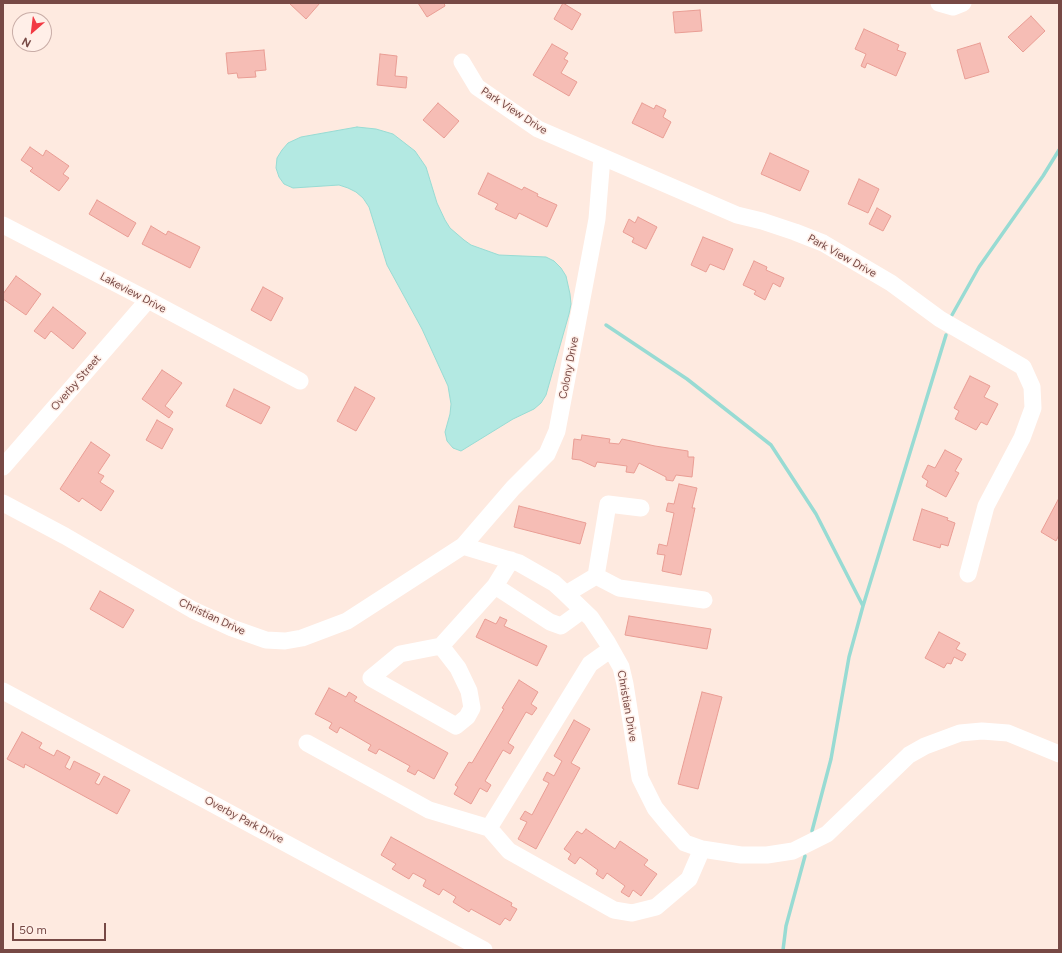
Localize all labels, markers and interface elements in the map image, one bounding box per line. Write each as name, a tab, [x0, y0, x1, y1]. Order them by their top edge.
north arrow	[12, 12, 52, 52]
text: N	[20, 34, 33, 50]
street label: Park View Drive	[478, 85, 550, 137]
street label: Park View Drive	[805, 232, 879, 280]
street label: Lakeview Drive	[98, 270, 168, 316]
street label: Colony Drive	[557, 336, 581, 400]
street label: Overby Street	[48, 352, 104, 414]
street label: Christian Drive	[177, 596, 247, 638]
street label: Christian Drive	[614, 669, 640, 743]
street label: Overby Park Drive	[202, 794, 286, 846]
scale bar	[14, 915, 108, 941]
text: 50 m	[19, 923, 47, 937]

